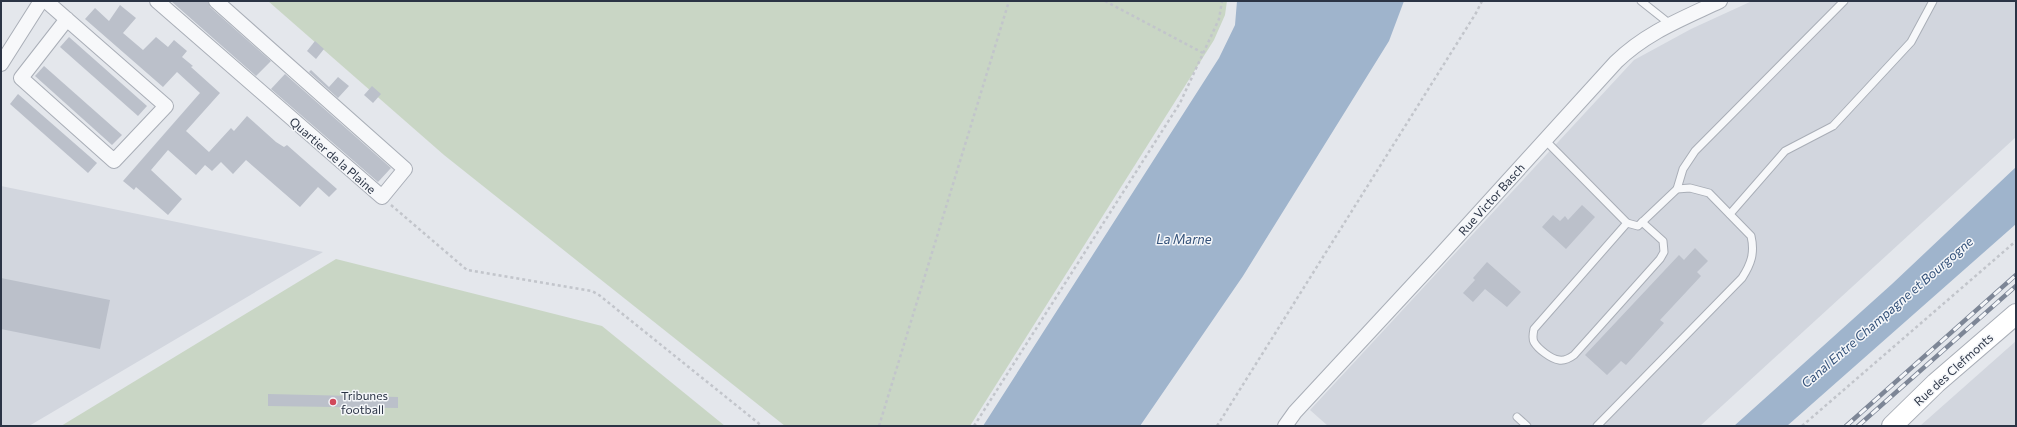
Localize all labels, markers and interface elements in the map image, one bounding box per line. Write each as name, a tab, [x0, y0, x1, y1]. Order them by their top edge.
street label: Quartier de la Plaine	[287, 114, 379, 196]
street label: Rue Victor Basch	[1455, 160, 1527, 238]
water label: La Marne	[1156, 231, 1212, 247]
water label: Canal Entre Champagne et Bourgogne	[1798, 233, 1976, 391]
street label: Rue des Clefmonts	[1911, 330, 1995, 408]
place label: Tribunes football	[341, 388, 388, 416]
marker: Tribunes football	[328, 397, 338, 407]

